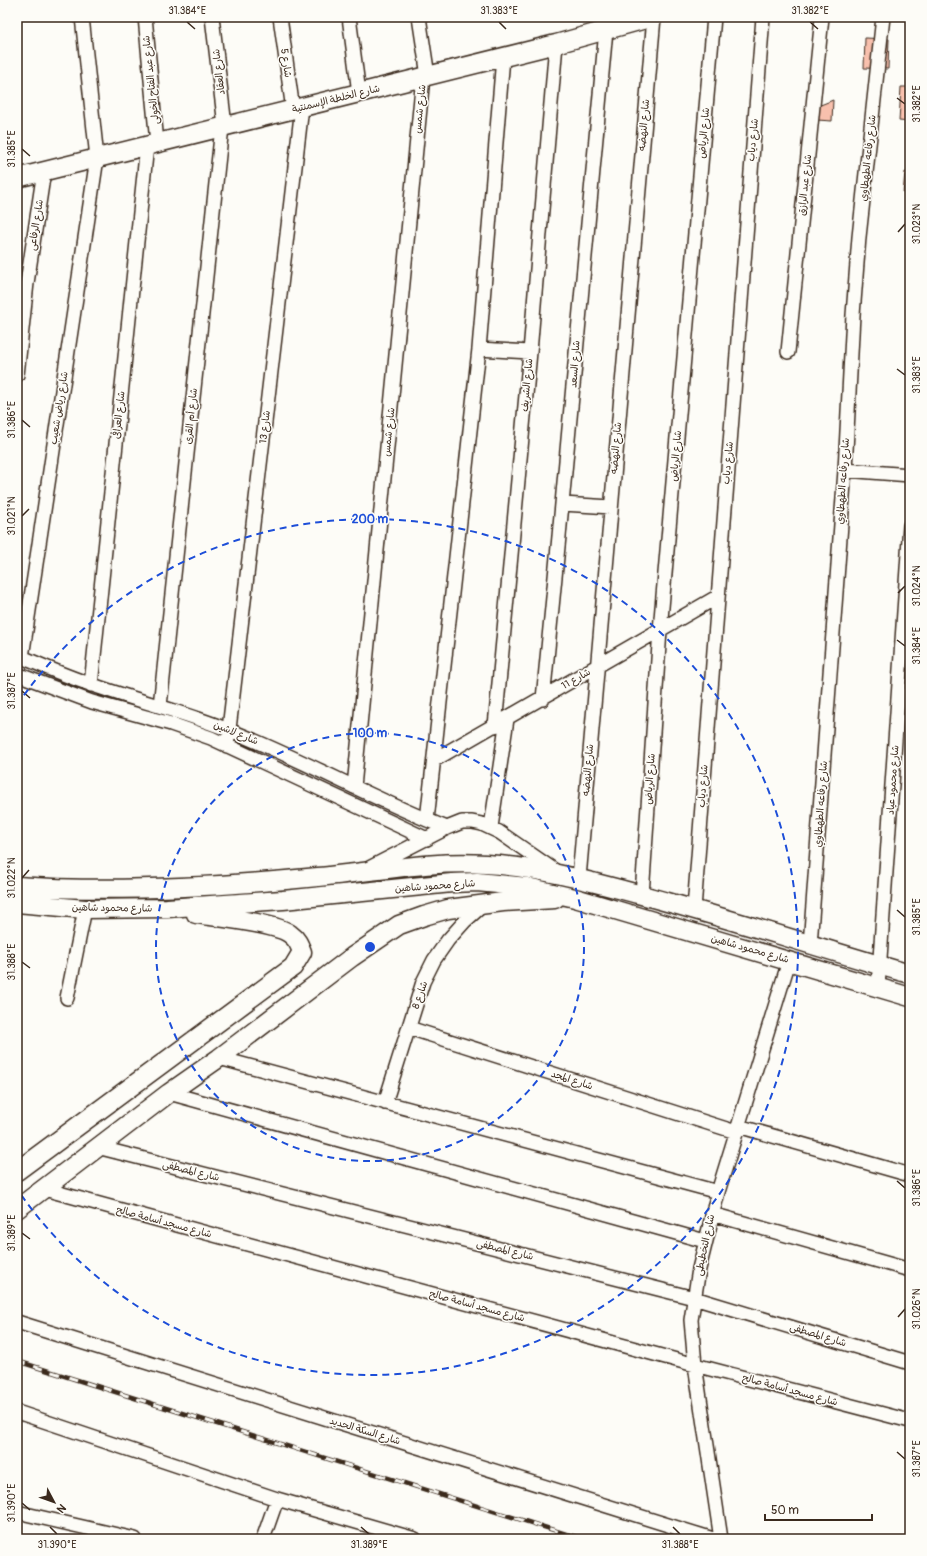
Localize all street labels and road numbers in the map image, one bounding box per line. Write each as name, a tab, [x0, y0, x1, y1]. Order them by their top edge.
street label: شارع عبد الفتاح الخولى	[140, 35, 163, 125]
street label: شارع العقاد	[210, 48, 229, 96]
street label: شارع 5	[277, 48, 294, 79]
street label: شارع الخلطة الإسمنتية	[291, 82, 382, 117]
street label: شارع شمس	[411, 84, 430, 134]
street label: شارع النهضه	[636, 98, 653, 152]
street label: شارع الرياض	[696, 107, 713, 159]
street label: شارع رفاعه الطهطاوي	[857, 114, 881, 202]
street label: شارع دياب	[745, 118, 762, 162]
street label: شارع عبد الرازق	[796, 153, 815, 216]
street label: شارع الرفاعى	[26, 198, 47, 252]
street label: شارع السعد	[567, 340, 584, 388]
street label: شارع الشريف	[519, 357, 536, 412]
street label: شارع رياض شعيب	[47, 370, 72, 446]
street label: شارع أم القرى	[182, 387, 201, 445]
street label: شارع العراقى	[110, 390, 129, 440]
street label: شارع شمس	[380, 407, 399, 457]
street label: شارع 13	[257, 409, 274, 444]
street label: شارع النهضه	[608, 421, 625, 475]
street label: شارع الرياض	[668, 430, 685, 482]
street label: شارع رفاعه الطهطاوي	[834, 437, 854, 525]
street label: شارع دياب	[720, 441, 737, 485]
street label: شارع 11	[559, 666, 593, 693]
street label: شارع لاشين	[211, 719, 260, 748]
street label: شارع النهضه	[580, 743, 597, 797]
street label: شارع محمود عياد	[885, 744, 902, 815]
street label: شارع الرياض	[642, 753, 659, 805]
street label: شارع رفاعه الطهطاوي	[812, 760, 832, 848]
street label: شارع دياب	[696, 764, 712, 808]
street label: شارع محمود شاهين	[394, 877, 476, 896]
street label: شارع محمود شاهين	[72, 901, 153, 916]
street label: شارع محمود شاهين	[709, 932, 791, 967]
street label: شارع 8	[410, 979, 431, 1011]
street label: شارع المجد	[549, 1068, 595, 1093]
street label: شارع المصطفى	[161, 1158, 221, 1185]
street label: شارع مسجد أسامة صالح	[115, 1204, 213, 1242]
street label: شارع التخطيطى	[693, 1213, 718, 1277]
street label: شارع المصطفى	[475, 1237, 535, 1264]
street label: شارع مسجد أسامة صالح	[428, 1288, 526, 1326]
street label: شارع المصطفى	[788, 1321, 848, 1350]
street label: شارع مسجد أسامة صالح	[741, 1372, 839, 1410]
street label: شارع السكة الحديد	[328, 1415, 402, 1448]

